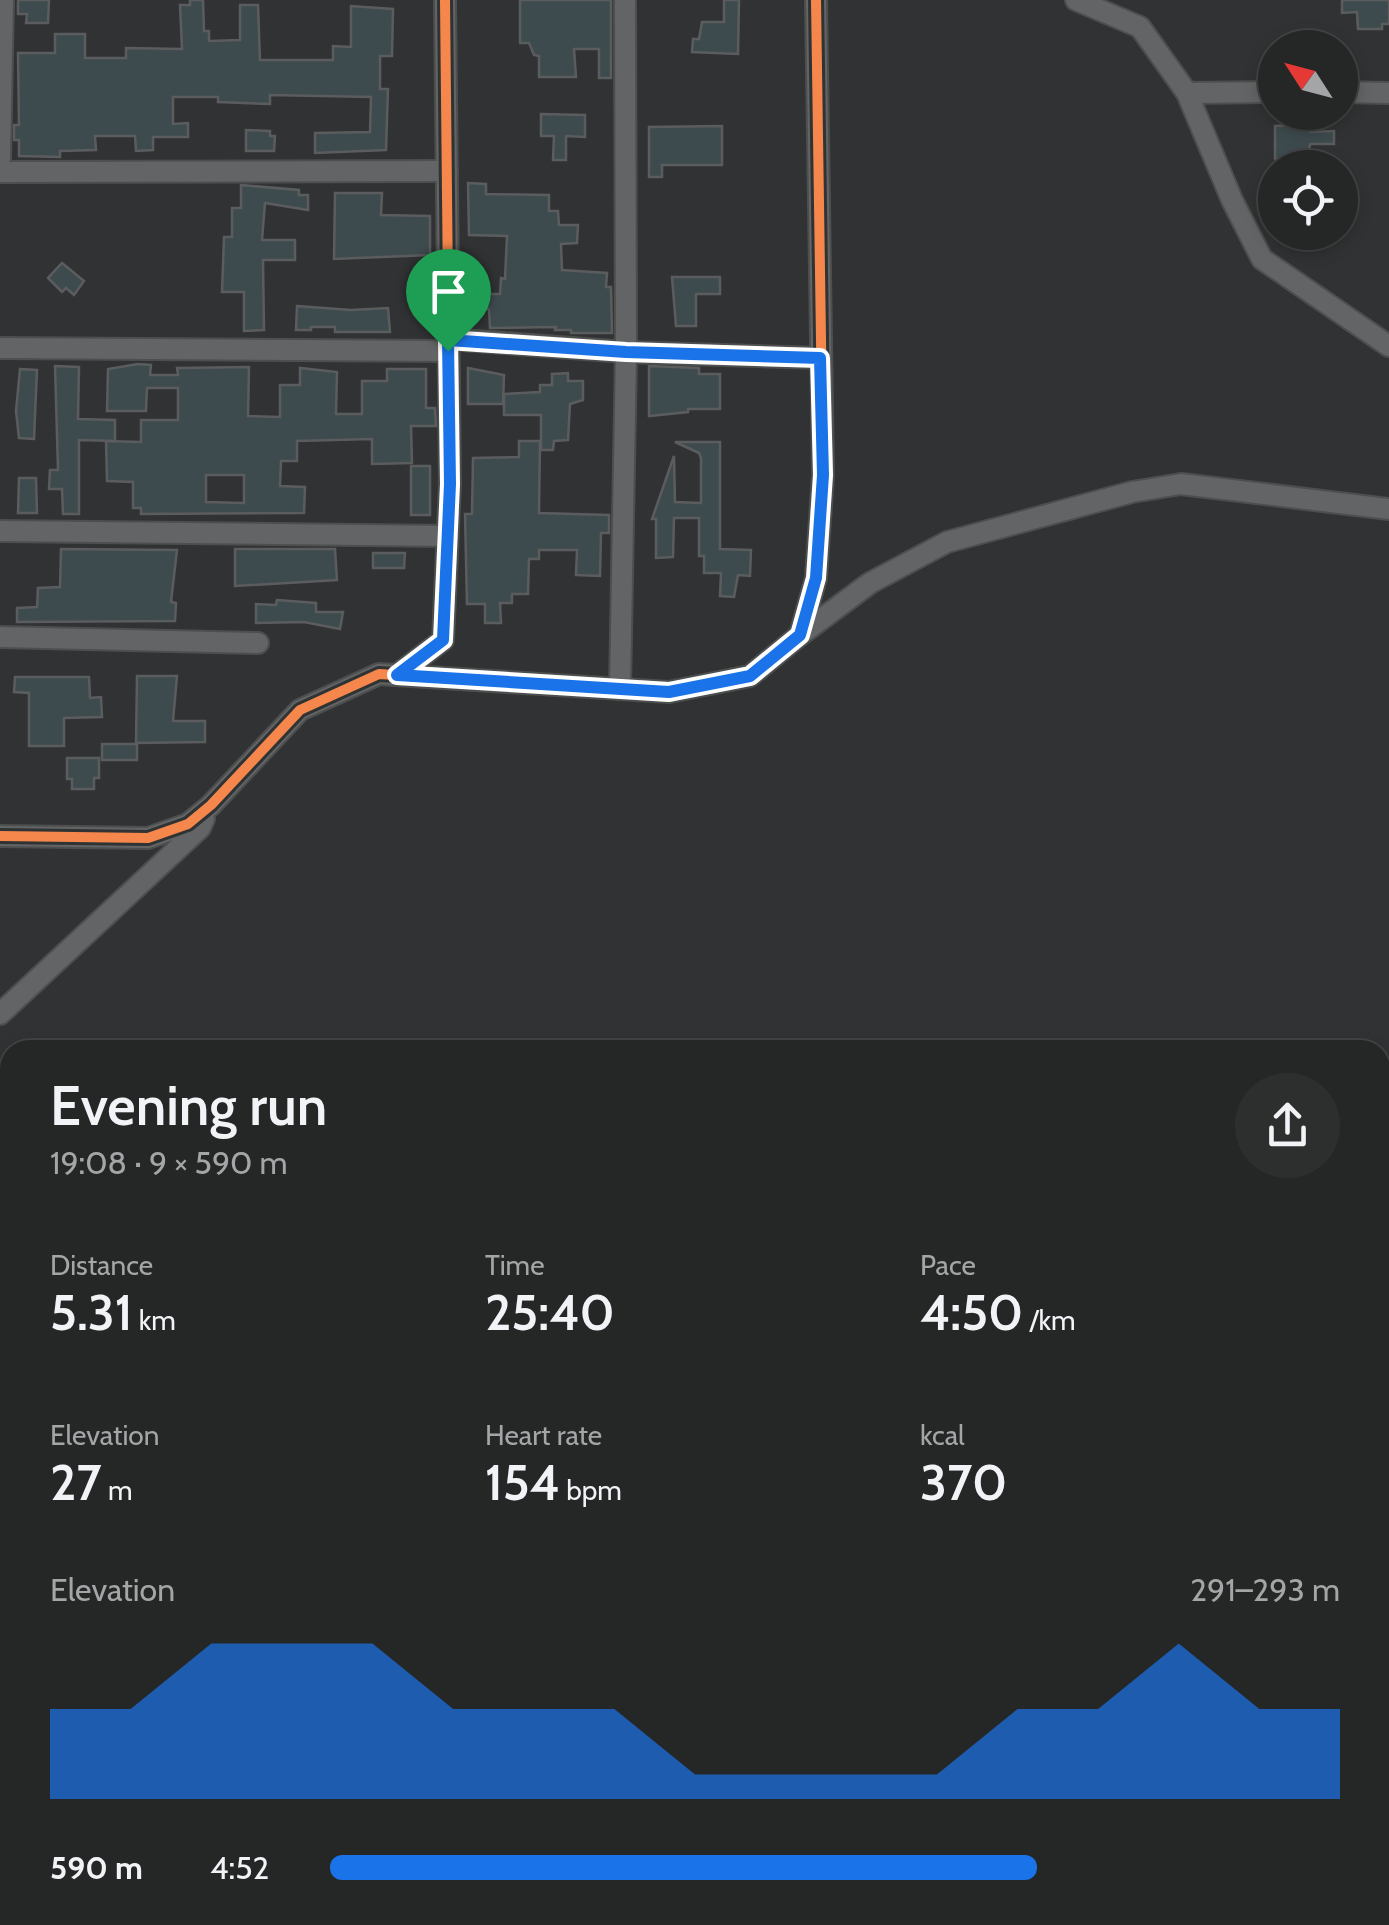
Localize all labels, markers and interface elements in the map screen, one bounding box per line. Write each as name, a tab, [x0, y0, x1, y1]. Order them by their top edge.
north arrow	[1258, 30, 1358, 130]
map controls	[1258, 30, 1358, 250]
button: locate	[1258, 150, 1358, 250]
pin	[406, 249, 491, 352]
icon: arrive	[421, 264, 476, 319]
text: Evening run	[50, 1072, 327, 1139]
button: share	[1235, 1073, 1340, 1178]
text: 19:08 · 9 × 590 m	[50, 1143, 288, 1182]
text: Distance	[50, 1248, 153, 1282]
text: Time	[485, 1248, 545, 1282]
text: Pace	[920, 1248, 976, 1282]
text: 5.31	[50, 1282, 132, 1343]
text: 25:40	[485, 1282, 615, 1343]
text: 4:50	[920, 1282, 1023, 1343]
text: km	[132, 1303, 176, 1337]
text: /km	[1023, 1303, 1076, 1337]
text: Elevation	[50, 1418, 159, 1452]
text: Heart rate	[485, 1418, 602, 1452]
text: kcal	[920, 1418, 965, 1452]
text: 27	[50, 1452, 102, 1513]
text: 154	[485, 1452, 560, 1513]
text: 370	[920, 1452, 1007, 1513]
text: m	[102, 1473, 133, 1507]
text: bpm	[560, 1473, 622, 1507]
text: Elevation	[50, 1570, 175, 1609]
text: 291–293 m	[1190, 1570, 1340, 1609]
text: 590 m	[50, 1848, 143, 1887]
text: 4:52	[210, 1848, 269, 1887]

